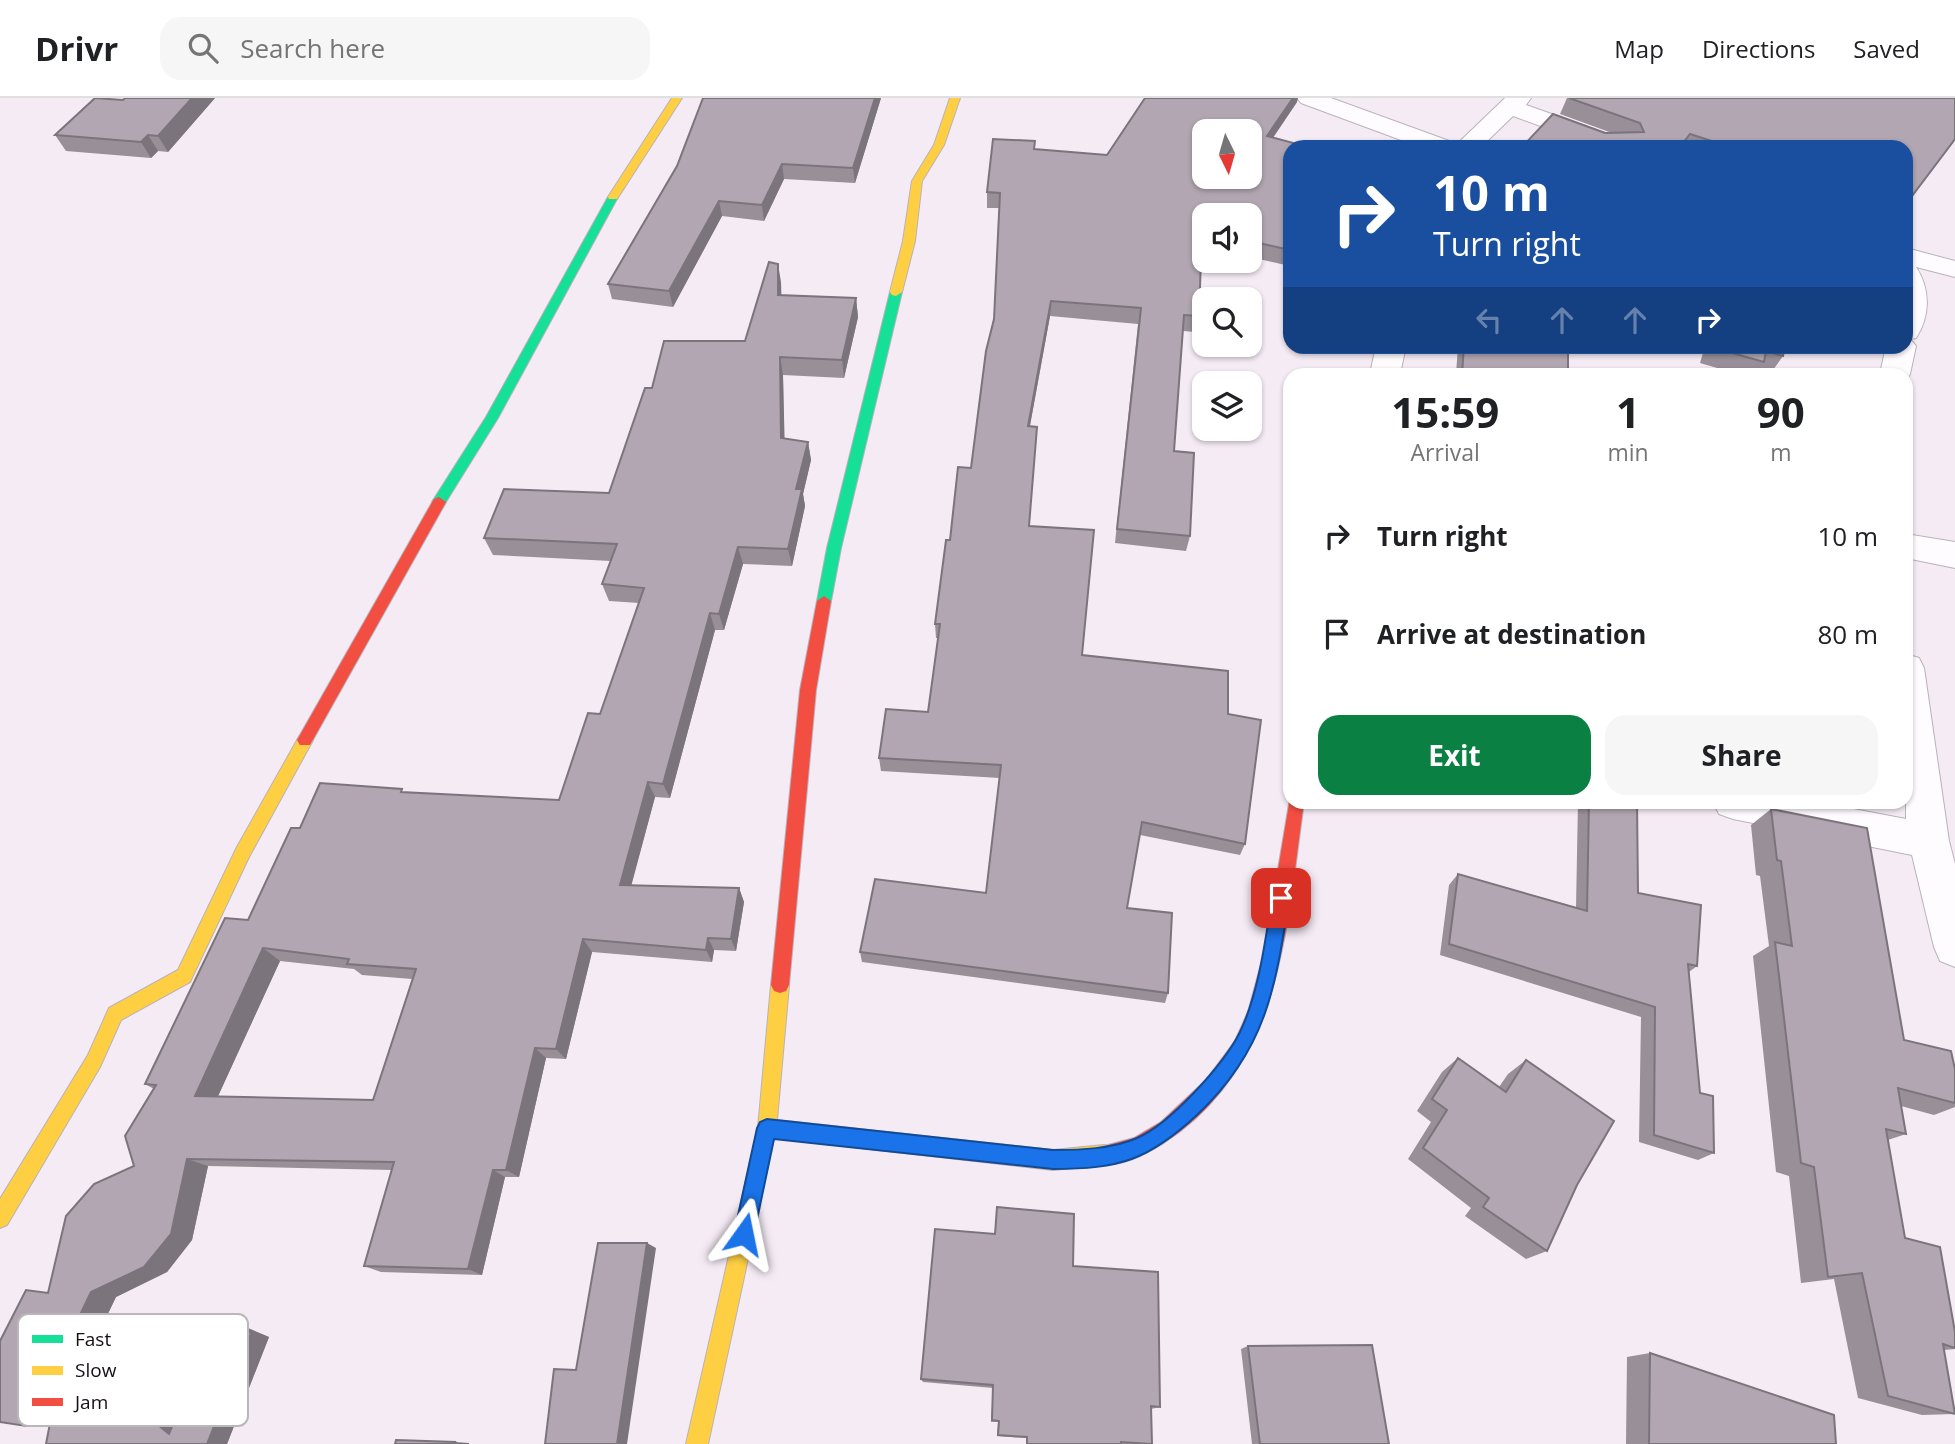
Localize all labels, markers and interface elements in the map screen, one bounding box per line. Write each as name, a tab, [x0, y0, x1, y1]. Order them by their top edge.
search box	[160, 17, 650, 80]
text: Drivr	[35, 26, 118, 71]
icon: search	[184, 29, 222, 67]
text: Search here	[240, 30, 385, 66]
text: Map	[1614, 32, 1664, 65]
text: Directions	[1702, 32, 1815, 65]
text: Saved	[1853, 32, 1920, 65]
north arrow	[1192, 119, 1262, 189]
map controls	[1192, 119, 1262, 441]
text: 10 m	[1433, 159, 1550, 225]
icon: right	[1318, 168, 1409, 259]
button: sound	[1192, 203, 1262, 273]
text: Turn right	[1433, 222, 1581, 265]
button: search	[1192, 287, 1262, 357]
icon: left	[1470, 301, 1508, 339]
icon: ahead	[1543, 301, 1581, 339]
icon: ahead	[1616, 301, 1654, 339]
icon: right	[1689, 301, 1727, 339]
button: layers	[1192, 371, 1262, 441]
text: 15:59	[1391, 383, 1499, 440]
text: 1	[1616, 383, 1640, 440]
text: 90	[1757, 383, 1805, 440]
text: Arrival	[1411, 436, 1480, 468]
text: min	[1607, 436, 1649, 468]
text: m	[1770, 436, 1791, 468]
icon: right	[1318, 517, 1356, 555]
text: Turn right	[1377, 518, 1508, 554]
text: 10 m	[1817, 518, 1878, 554]
icon: arrive	[1318, 615, 1356, 653]
text: Arrive at destination	[1377, 616, 1646, 652]
text: 80 m	[1817, 616, 1878, 652]
button: Exit	[1318, 715, 1591, 795]
button: Share	[1605, 715, 1878, 795]
pin	[1251, 868, 1311, 928]
icon: arrive	[1262, 879, 1300, 917]
position arrow	[707, 1197, 781, 1271]
legend	[18, 1314, 248, 1426]
text: Fast	[75, 1326, 111, 1352]
text: Slow	[75, 1357, 117, 1383]
text: Jam	[73, 1389, 108, 1415]

